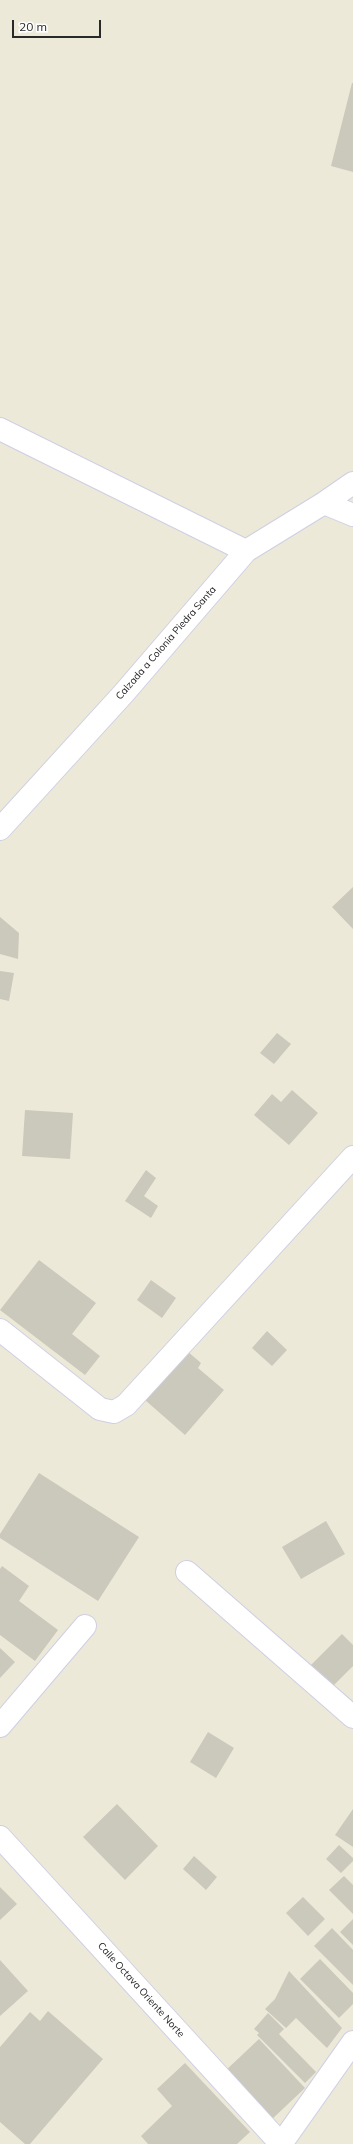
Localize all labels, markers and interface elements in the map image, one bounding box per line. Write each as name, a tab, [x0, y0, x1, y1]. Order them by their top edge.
scale bar	[14, 12, 103, 38]
text: 20 m	[19, 19, 47, 34]
street label: Calzada a Colonia Piedra Santa	[113, 584, 219, 702]
street label: Calle Octava Oriente Norte	[95, 1940, 187, 2040]

